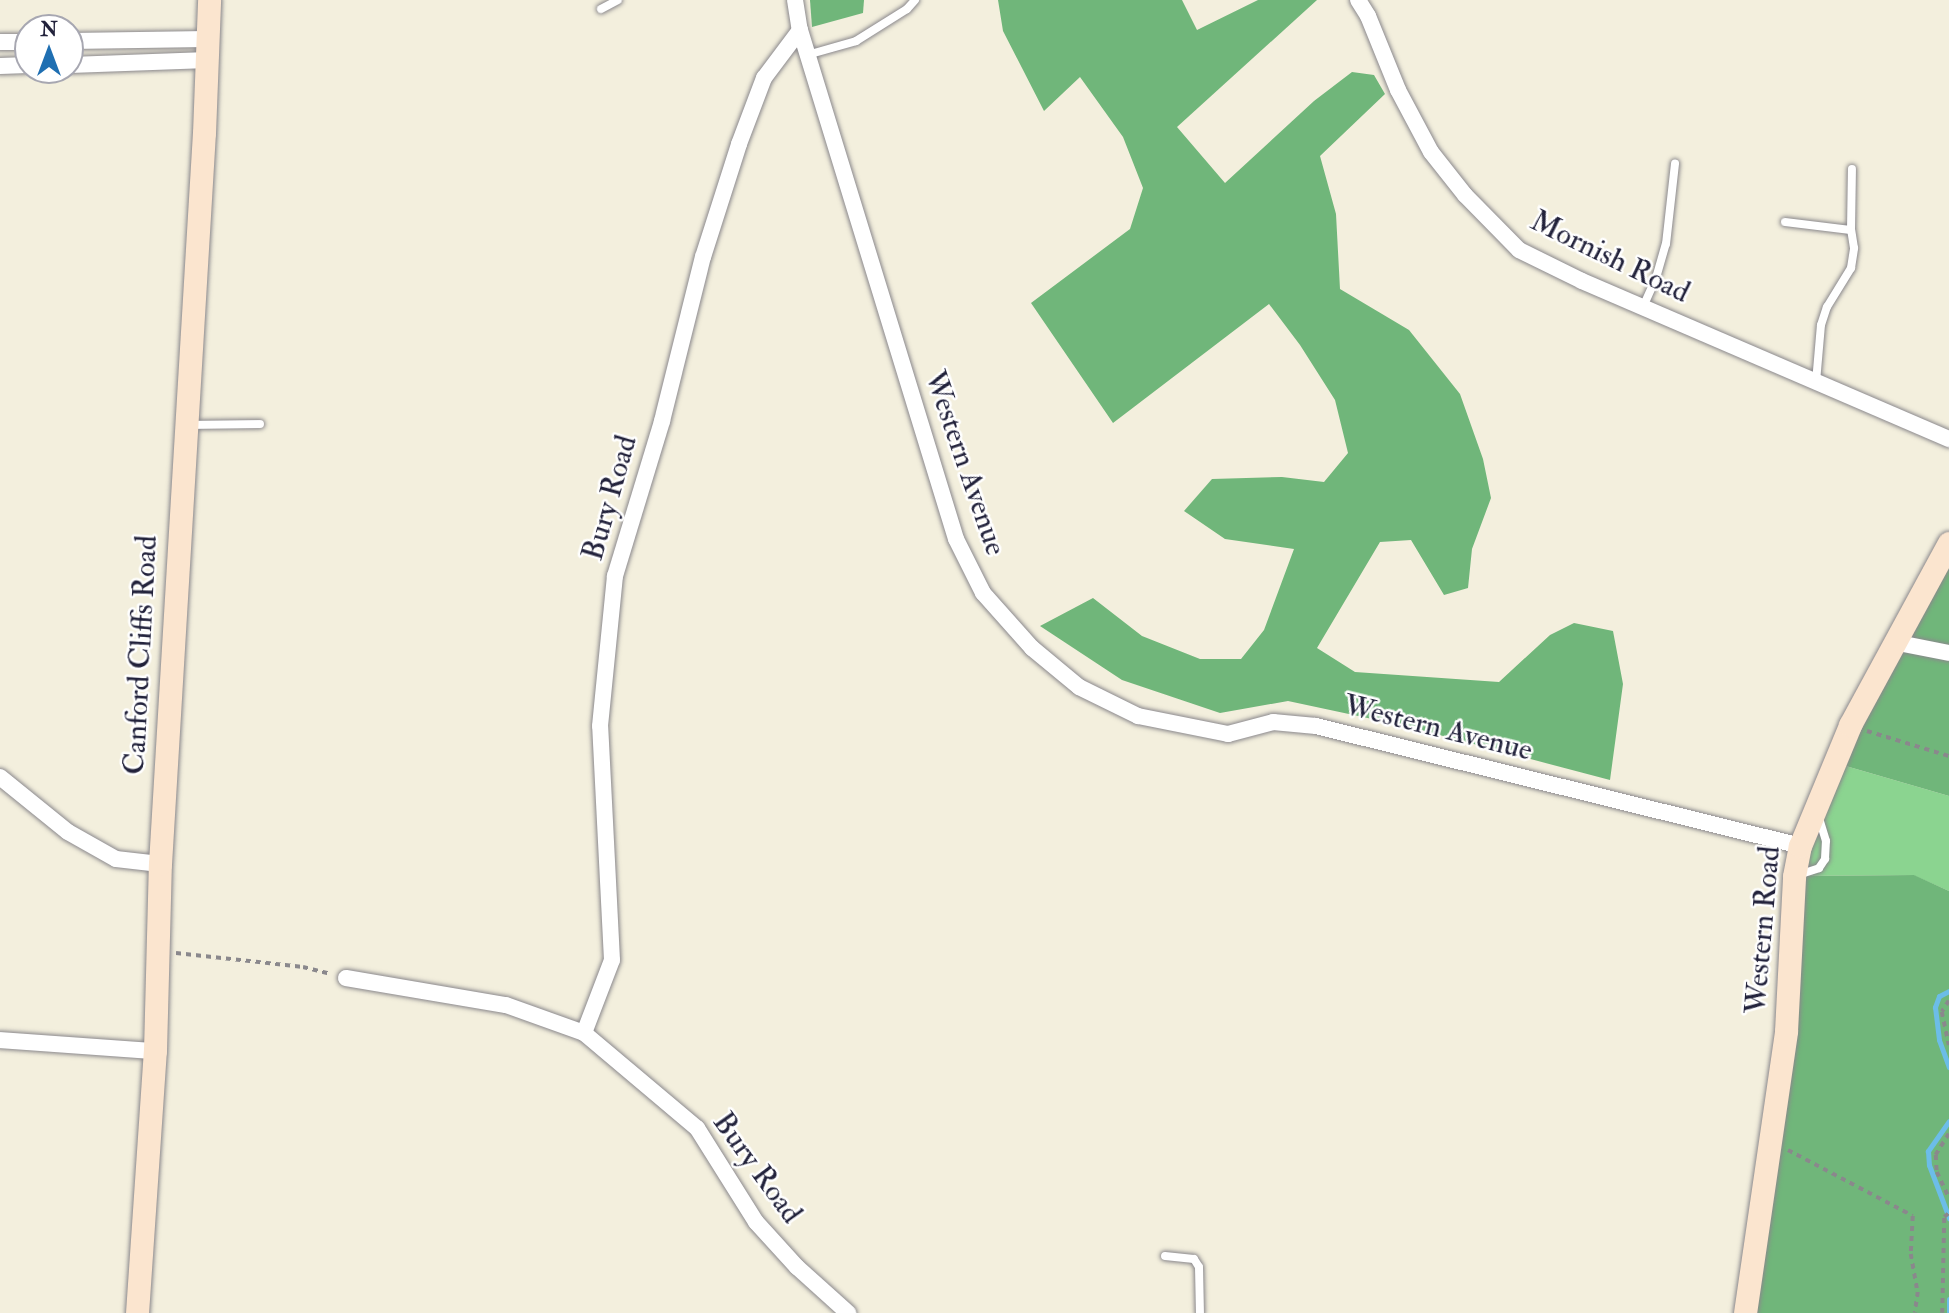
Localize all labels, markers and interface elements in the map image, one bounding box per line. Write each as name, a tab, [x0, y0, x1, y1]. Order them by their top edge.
north arrow	[14, 14, 84, 84]
text: N	[40, 18, 58, 42]
street label: Mornish Road	[1525, 203, 1695, 311]
street label: Western Avenue	[917, 366, 1013, 560]
street label: Bury Road	[575, 431, 645, 565]
street label: Canford Cliffs Road	[117, 534, 165, 776]
street label: Western Avenue	[1340, 687, 1536, 769]
street label: Western Road	[1738, 844, 1788, 1016]
street label: Bury Road	[705, 1105, 809, 1231]

